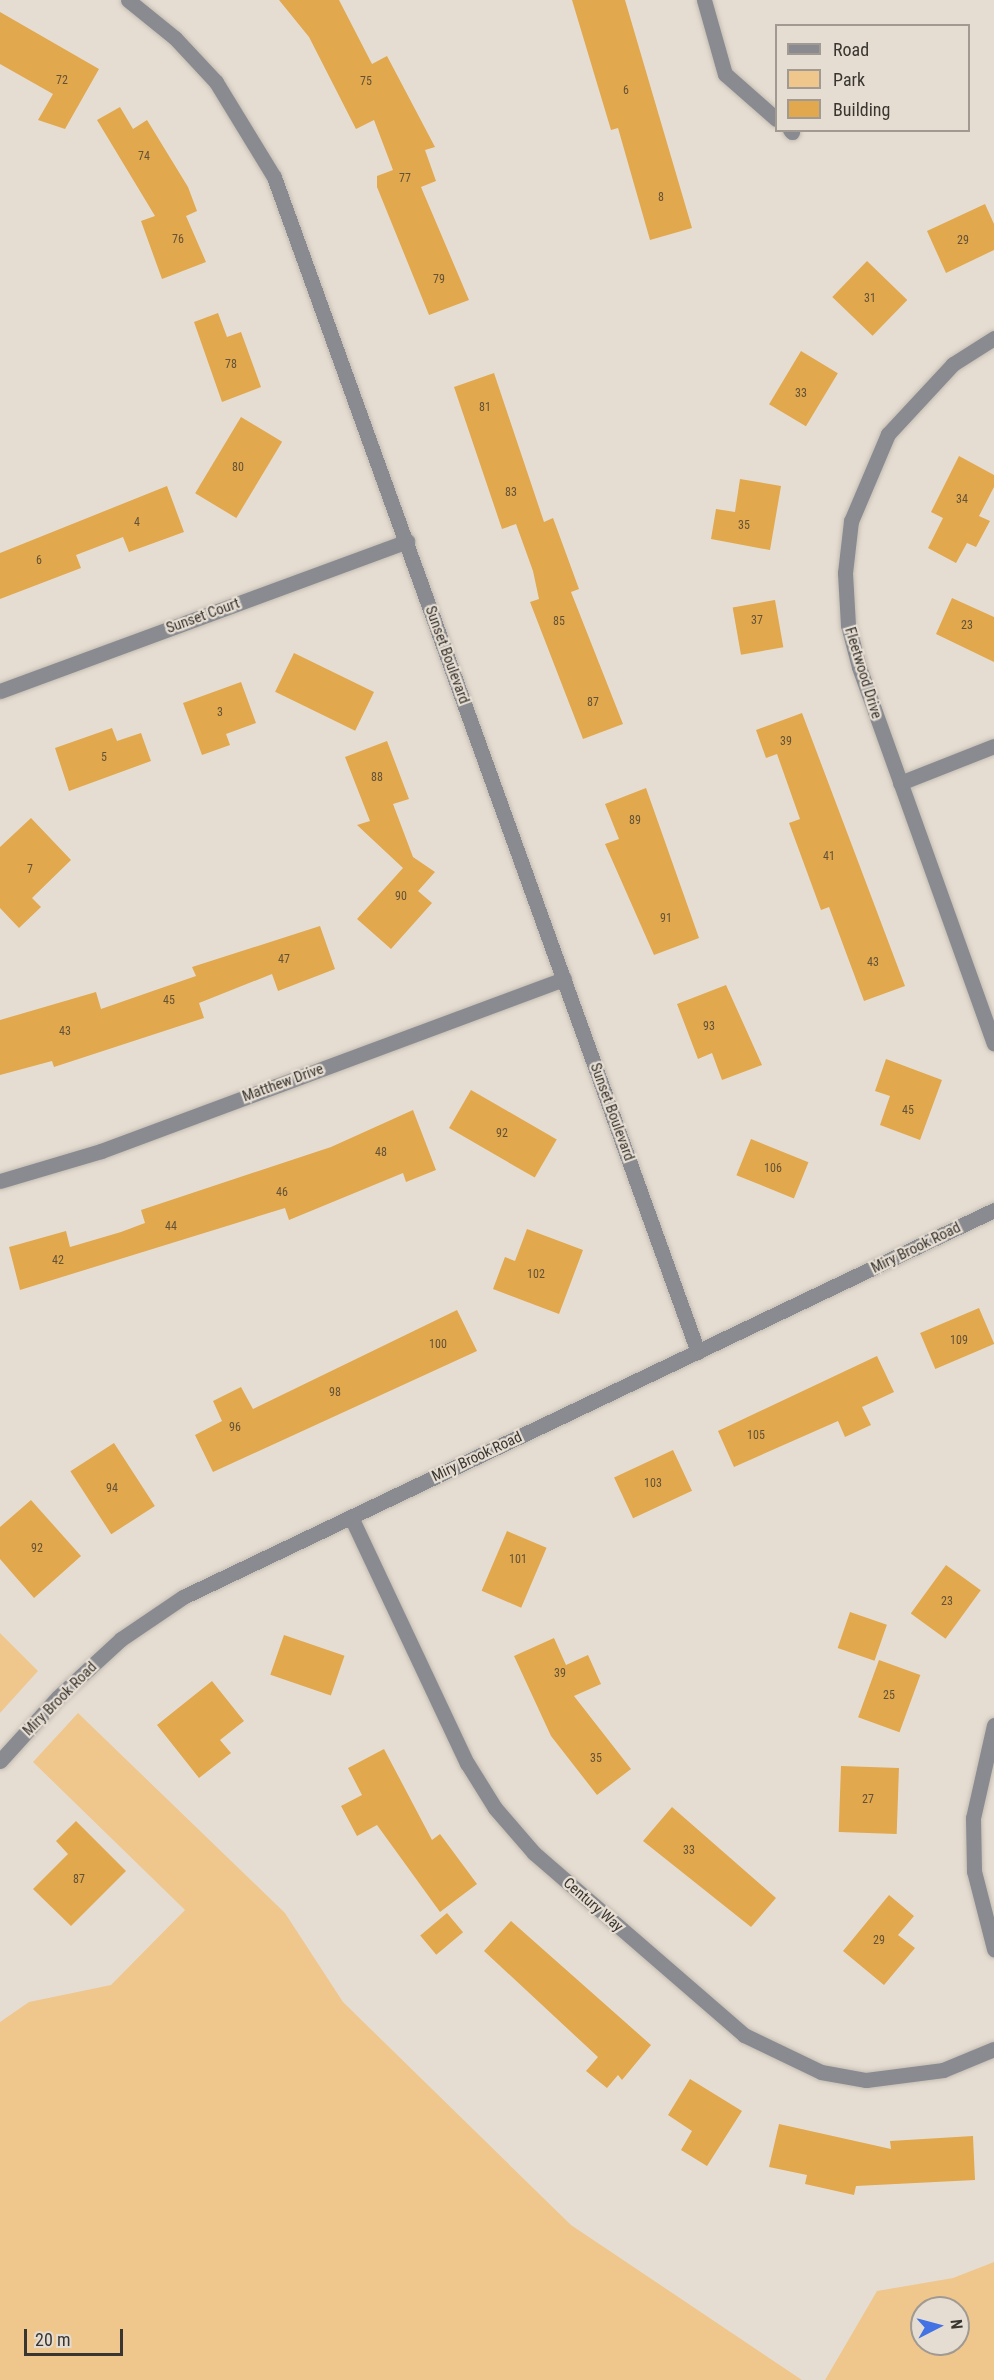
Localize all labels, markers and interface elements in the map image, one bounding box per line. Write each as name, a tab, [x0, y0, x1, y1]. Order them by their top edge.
legend	[775, 24, 970, 132]
text: Road	[833, 39, 869, 60]
text: Park	[833, 69, 865, 90]
house number: 72	[56, 74, 68, 88]
house number: 75	[360, 75, 372, 89]
house number: 6	[623, 84, 629, 98]
text: Building	[833, 99, 890, 120]
house number: 74	[138, 150, 150, 164]
house number: 77	[399, 172, 411, 186]
house number: 8	[658, 191, 664, 205]
house number: 76	[172, 233, 184, 247]
house number: 29	[957, 234, 969, 248]
house number: 79	[433, 273, 445, 287]
house number: 31	[864, 292, 876, 306]
house number: 78	[225, 358, 237, 372]
house number: 33	[795, 387, 807, 401]
house number: 81	[479, 401, 491, 415]
house number: 80	[232, 461, 244, 475]
house number: 83	[505, 486, 517, 500]
house number: 34	[956, 493, 968, 507]
house number: 4	[134, 516, 140, 530]
house number: 35	[738, 519, 750, 533]
house number: 6	[36, 554, 42, 568]
street label: Sunset Court	[164, 594, 242, 638]
street label: Sunset Boulevard	[421, 604, 473, 706]
house number: 37	[751, 614, 763, 628]
house number: 85	[553, 615, 565, 629]
house number: 23	[961, 619, 973, 633]
street label: Fleetwood Drive	[841, 625, 885, 721]
house number: 87	[587, 696, 599, 710]
house number: 3	[217, 706, 223, 720]
house number: 39	[780, 735, 792, 749]
house number: 5	[101, 751, 107, 765]
house number: 88	[371, 771, 383, 785]
house number: 89	[629, 814, 641, 828]
house number: 41	[823, 850, 835, 864]
house number: 7	[27, 863, 33, 877]
house number: 90	[395, 890, 407, 904]
house number: 91	[660, 912, 672, 926]
house number: 47	[278, 953, 290, 967]
house number: 43	[867, 956, 879, 970]
house number: 45	[163, 994, 175, 1008]
house number: 93	[703, 1020, 715, 1034]
house number: 43	[59, 1025, 71, 1039]
street label: Matthew Drive	[240, 1060, 326, 1106]
street label: Sunset Boulevard	[586, 1061, 638, 1163]
house number: 45	[902, 1104, 914, 1118]
house number: 92	[496, 1127, 508, 1141]
house number: 48	[375, 1146, 387, 1160]
house number: 106	[764, 1162, 782, 1176]
house number: 46	[276, 1186, 288, 1200]
street label: Miry Brook Road	[868, 1219, 964, 1277]
house number: 44	[165, 1220, 177, 1234]
house number: 42	[52, 1254, 64, 1268]
house number: 102	[527, 1268, 545, 1282]
house number: 109	[950, 1334, 968, 1348]
house number: 100	[429, 1338, 447, 1352]
house number: 98	[329, 1386, 341, 1400]
house number: 96	[229, 1421, 241, 1435]
street label: Miry Brook Road	[429, 1428, 525, 1486]
house number: 105	[747, 1429, 765, 1443]
house number: 103	[644, 1477, 662, 1491]
house number: 94	[106, 1482, 118, 1496]
house number: 92	[31, 1542, 43, 1556]
house number: 101	[509, 1553, 527, 1567]
house number: 23	[941, 1595, 953, 1609]
street label: Miry Brook Road	[19, 1658, 101, 1740]
house number: 39	[554, 1667, 566, 1681]
house number: 25	[883, 1689, 895, 1703]
house number: 35	[590, 1752, 602, 1766]
house number: 27	[862, 1793, 874, 1807]
house number: 33	[683, 1844, 695, 1858]
house number: 87	[73, 1873, 85, 1887]
street label: Century Way	[559, 1874, 627, 1936]
house number: 29	[873, 1934, 885, 1948]
north arrow	[910, 2296, 970, 2356]
scale bar	[27, 2317, 126, 2355]
text: N	[946, 2318, 966, 2330]
text: 20 m	[35, 2329, 70, 2350]

